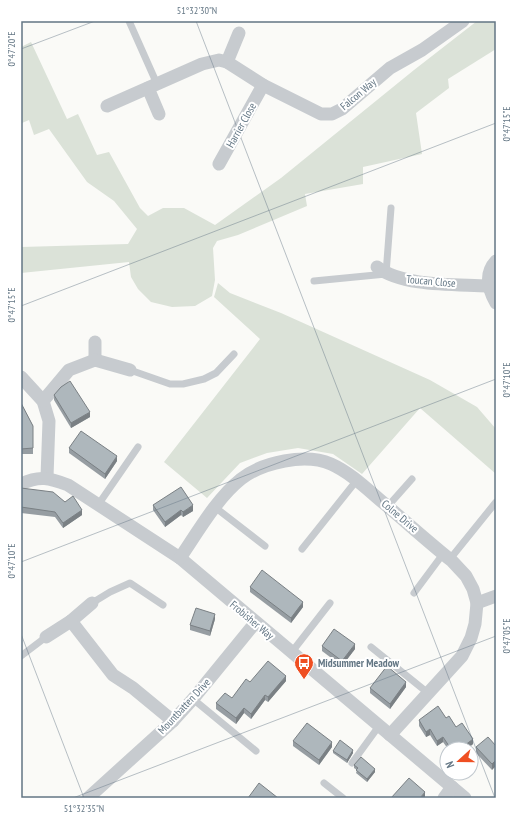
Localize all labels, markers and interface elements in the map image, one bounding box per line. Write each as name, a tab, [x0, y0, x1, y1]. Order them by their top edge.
text: 51°32'30"N	[177, 4, 217, 17]
text: 0°47'20"E	[5, 32, 18, 66]
street label: Falcon Way	[337, 74, 379, 113]
street label: Harrier Close	[223, 100, 259, 150]
text: 0°47'15"E	[500, 107, 513, 141]
street label: Toucan Close	[406, 272, 457, 290]
text: 0°47'15"E	[5, 288, 18, 322]
text: 0°47'10"E	[500, 363, 513, 397]
street label: Colne Drive	[379, 497, 422, 536]
text: 0°47'10"E	[5, 544, 18, 578]
street label: Frobisher Way	[227, 598, 278, 643]
text: 0°47'05"E	[500, 619, 513, 653]
bus stop icon: Midsummer Meadow	[293, 652, 315, 680]
place label: Midsummer Meadow	[318, 656, 399, 670]
street label: Mountbatten Drive	[155, 675, 214, 737]
north arrow	[439, 741, 479, 781]
text: N	[442, 759, 457, 770]
text: 51°32'35"N	[64, 802, 104, 815]

